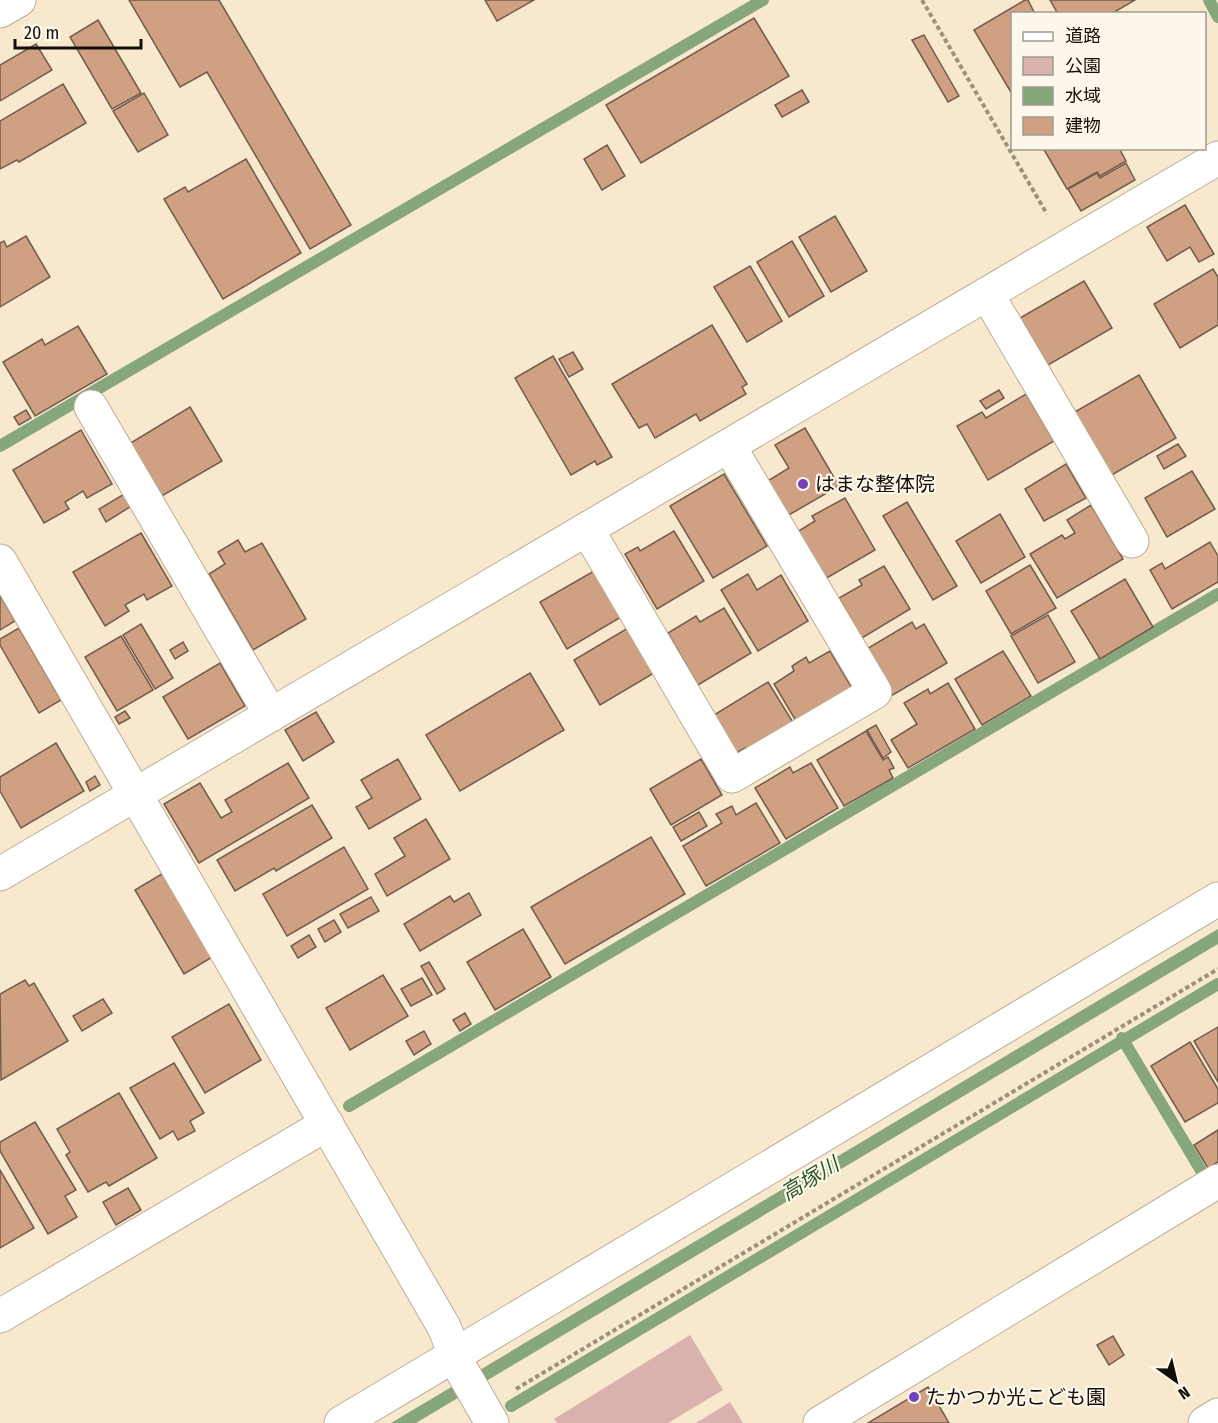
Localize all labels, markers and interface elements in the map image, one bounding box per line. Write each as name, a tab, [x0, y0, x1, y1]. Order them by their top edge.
scale bar	[15, 12, 141, 50]
legend	[1011, 12, 1206, 150]
text: 20 m	[24, 22, 59, 44]
text: 道路	[1065, 25, 1101, 47]
text: 公園	[1065, 55, 1101, 77]
text: 水域	[1065, 85, 1101, 107]
text: 建物	[1065, 115, 1101, 137]
place label: はまな整体院	[815, 472, 935, 496]
marker: はまな整体院	[796, 477, 810, 491]
water label: 高塚川	[776, 1151, 845, 1206]
north arrow	[1146, 1351, 1206, 1411]
text: N	[1175, 1382, 1193, 1404]
place label: たかつか光こども園	[926, 1385, 1106, 1409]
marker: たかつか光こども園	[907, 1390, 921, 1404]

